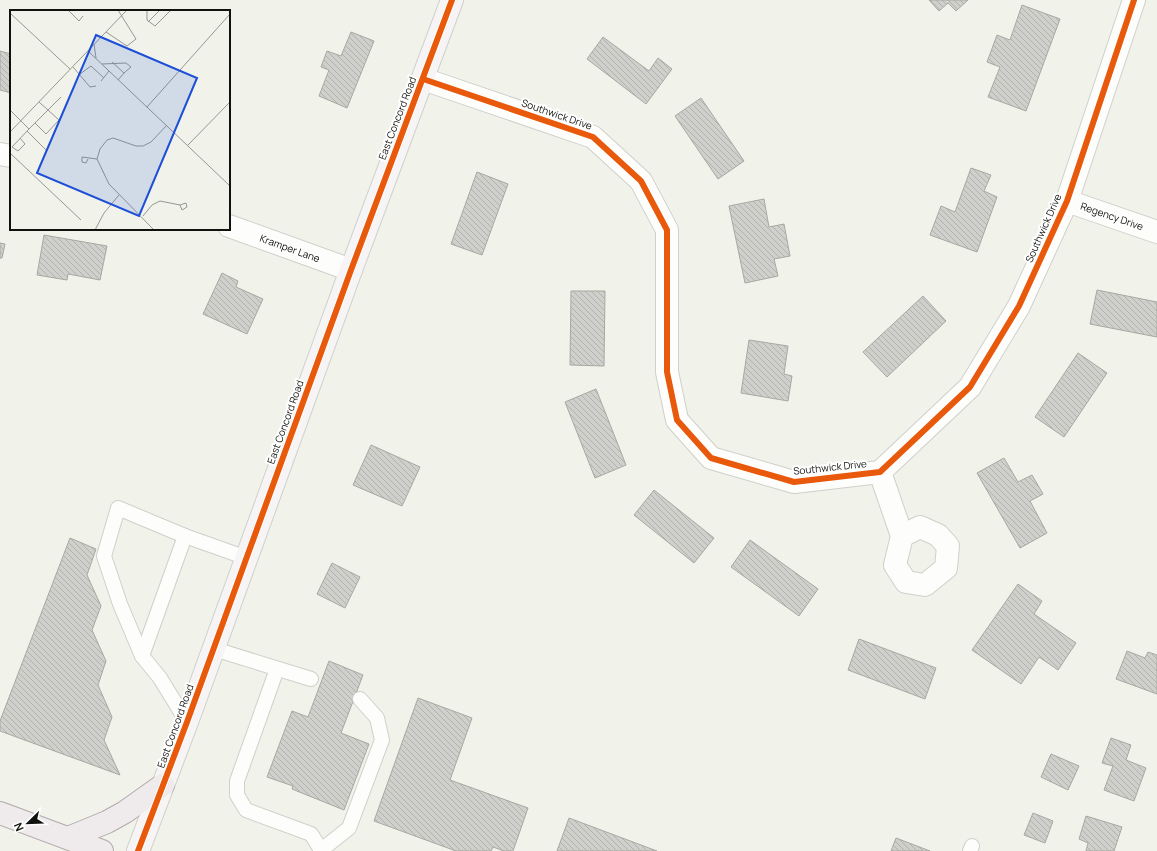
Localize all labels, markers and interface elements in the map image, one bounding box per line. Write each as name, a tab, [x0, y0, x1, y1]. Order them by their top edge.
inset map	[10, 10, 230, 230]
street label: East Concord Road	[375, 74, 419, 162]
street label: Southwick Drive	[520, 95, 594, 133]
street label: Southwick Drive	[1022, 191, 1064, 265]
street label: Regency Drive	[1079, 199, 1145, 233]
street label: Kramper Lane	[258, 231, 322, 265]
street label: East Concord Road	[263, 378, 307, 466]
street label: Southwick Drive	[793, 456, 868, 478]
street label: East Concord Road	[153, 682, 197, 770]
north arrow	[8, 803, 48, 843]
text: N	[10, 820, 27, 834]

